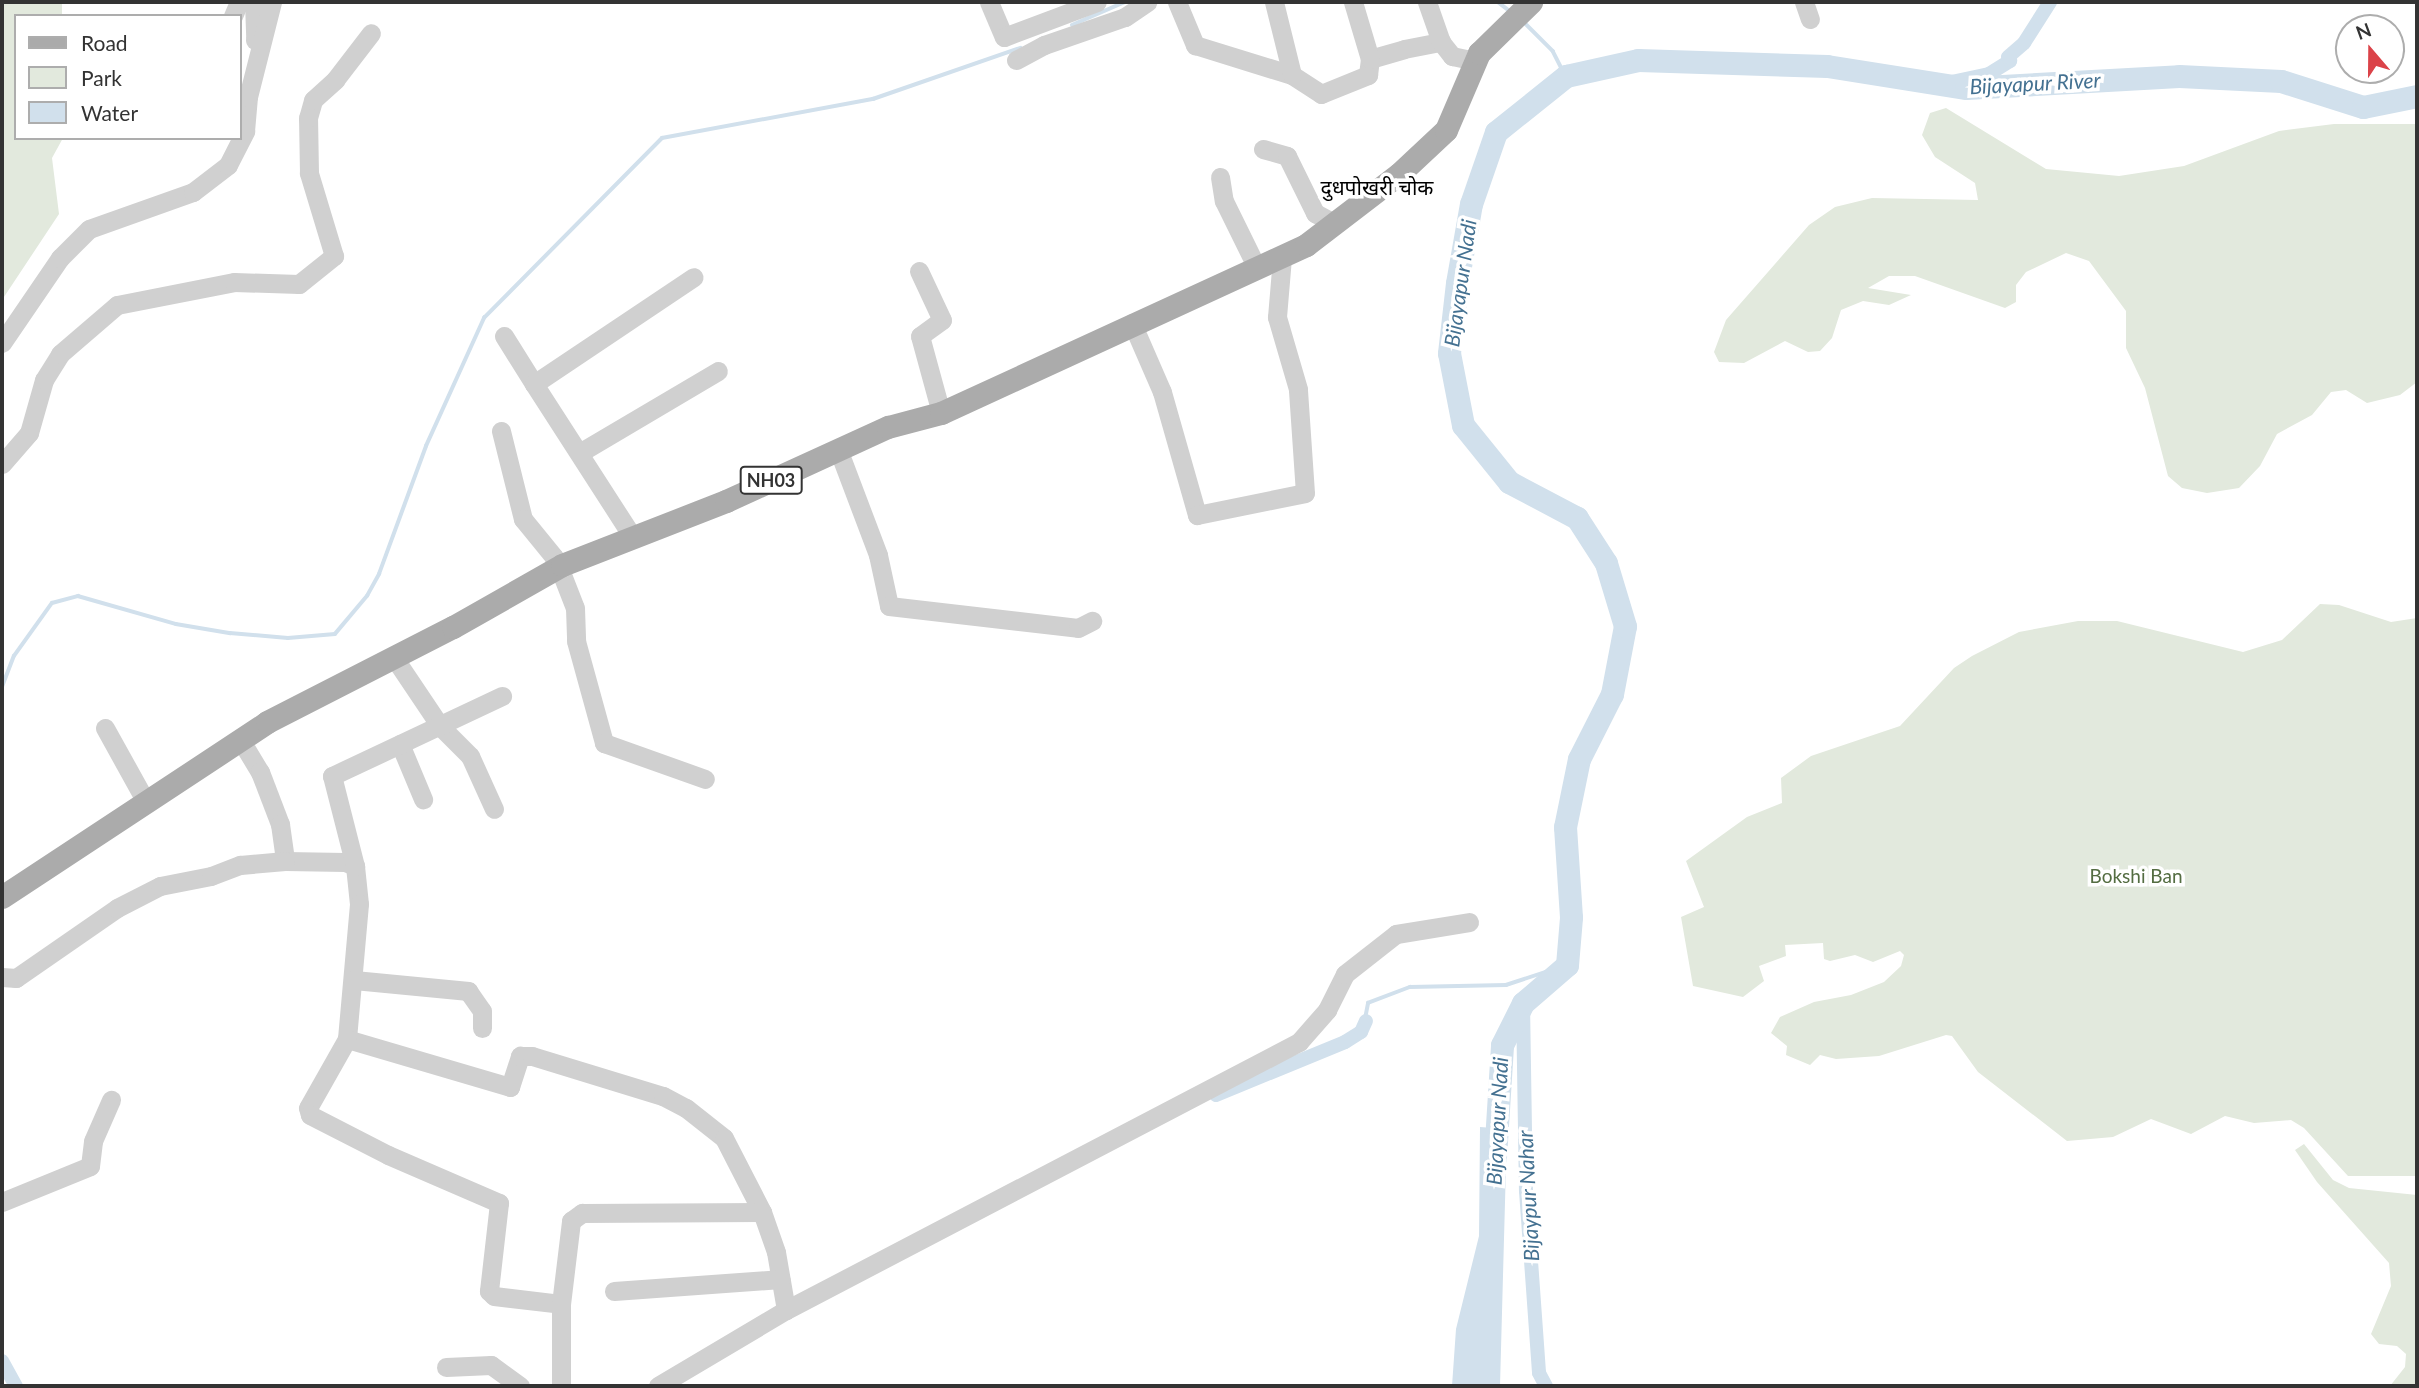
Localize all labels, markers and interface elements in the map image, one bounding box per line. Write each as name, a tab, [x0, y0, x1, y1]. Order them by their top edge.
legend	[14, 14, 242, 140]
north arrow	[2335, 14, 2405, 84]
text: N	[2353, 17, 2374, 44]
text: Road	[81, 30, 128, 55]
text: Park	[81, 65, 122, 90]
water label: Bijayapur River	[1969, 67, 2101, 99]
text: Water	[81, 100, 138, 125]
district label: दुधपोखरी चोक	[1321, 174, 1433, 200]
water label: Bijayapur Nadi	[1439, 217, 1481, 349]
road number: NH03	[740, 466, 802, 494]
park label: Bokshi Ban	[2090, 865, 2182, 887]
water label: Bijayapur Nadi	[1481, 1056, 1513, 1186]
water label: Bijaypur Nahar	[1512, 1130, 1544, 1262]

